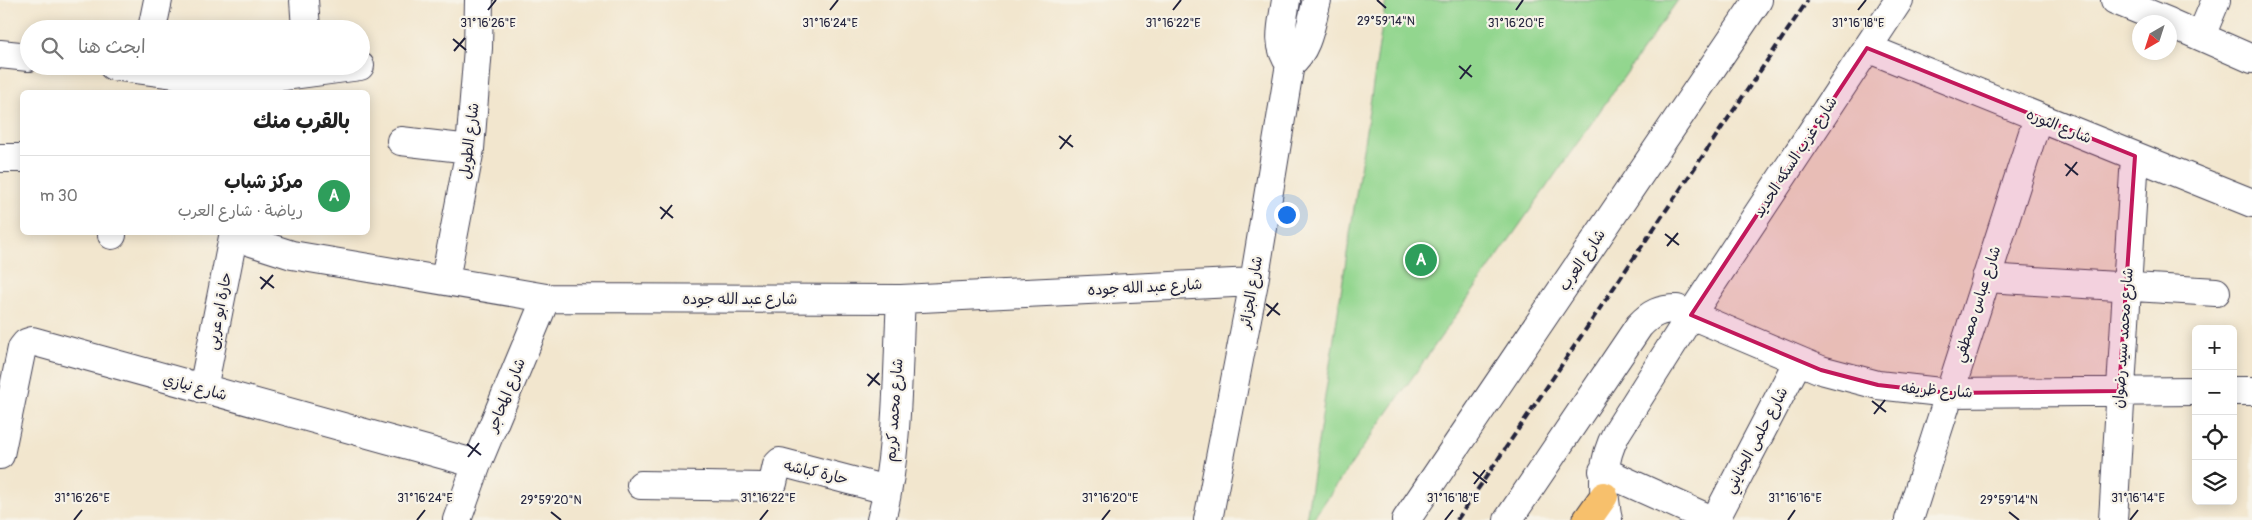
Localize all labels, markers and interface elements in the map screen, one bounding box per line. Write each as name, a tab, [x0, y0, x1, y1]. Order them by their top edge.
text: 29°59'14"N	[1357, 14, 1415, 29]
north arrow	[2132, 15, 2177, 60]
text: 31°16'26"E	[460, 16, 516, 31]
text: 31°16'24"E	[802, 16, 858, 31]
text: 31°16'22"E	[1145, 16, 1201, 31]
text: 31°16'20"E	[1488, 16, 1544, 31]
text: 31°16'18"E	[1832, 16, 1884, 31]
search box	[20, 20, 370, 75]
icon: search	[38, 34, 66, 62]
text: ابحث هنا	[78, 35, 146, 59]
street label: شارع غرب السكه الحديد	[1749, 93, 1842, 221]
street label: شارع الطويل	[455, 102, 484, 180]
street label: شارع الثوره	[2023, 105, 2094, 148]
text: بالقرب منك	[253, 108, 350, 135]
text: مركز شباب	[224, 170, 303, 194]
text: 30 m	[40, 186, 78, 206]
text: A	[329, 186, 339, 206]
text: رياضة · شارع العرب	[178, 201, 303, 221]
your location	[1274, 202, 1300, 228]
street label: شارع العرب	[1555, 226, 1610, 295]
pin: A	[1405, 241, 1437, 279]
street label: شارع عباس مصطفي	[1950, 244, 2008, 366]
street label: شارع الجزائر	[1235, 254, 1267, 332]
street label: شارع محمد سيد رضوان	[2109, 267, 2138, 409]
street label: حارة ابو عربى	[203, 271, 236, 351]
street label: شارع عبد الله جوده	[1087, 275, 1203, 300]
street label: شارع عبد الله جوده	[683, 290, 797, 309]
map controls	[2192, 325, 2237, 505]
button: +	[2192, 325, 2237, 370]
street label: شارع المحاجر	[482, 355, 530, 437]
street label: شارع محمد كريم	[881, 358, 910, 463]
street label: شارع نيازي	[160, 370, 229, 406]
button: −	[2192, 370, 2237, 415]
street label: شارع ظريفه	[1901, 379, 1973, 402]
street label: شارع حلمى الجنايني	[1720, 384, 1795, 498]
button: locate	[2192, 415, 2237, 460]
street label: حارة كباشه	[782, 456, 850, 489]
button: layers	[2192, 460, 2237, 505]
text: 31°16'26"E	[54, 491, 110, 506]
text: 31°16'24"E	[397, 491, 453, 506]
text: 31°16'22"E	[740, 491, 796, 506]
text: 31°16'20"E	[1082, 491, 1138, 506]
text: 31°16'18"E	[1427, 491, 1479, 506]
text: 31°16'16"E	[1768, 491, 1822, 506]
text: 31°16'14"E	[2111, 491, 2165, 506]
text: 29°59'20"N	[520, 493, 582, 508]
text: 29°59'14"N	[1980, 493, 2038, 508]

